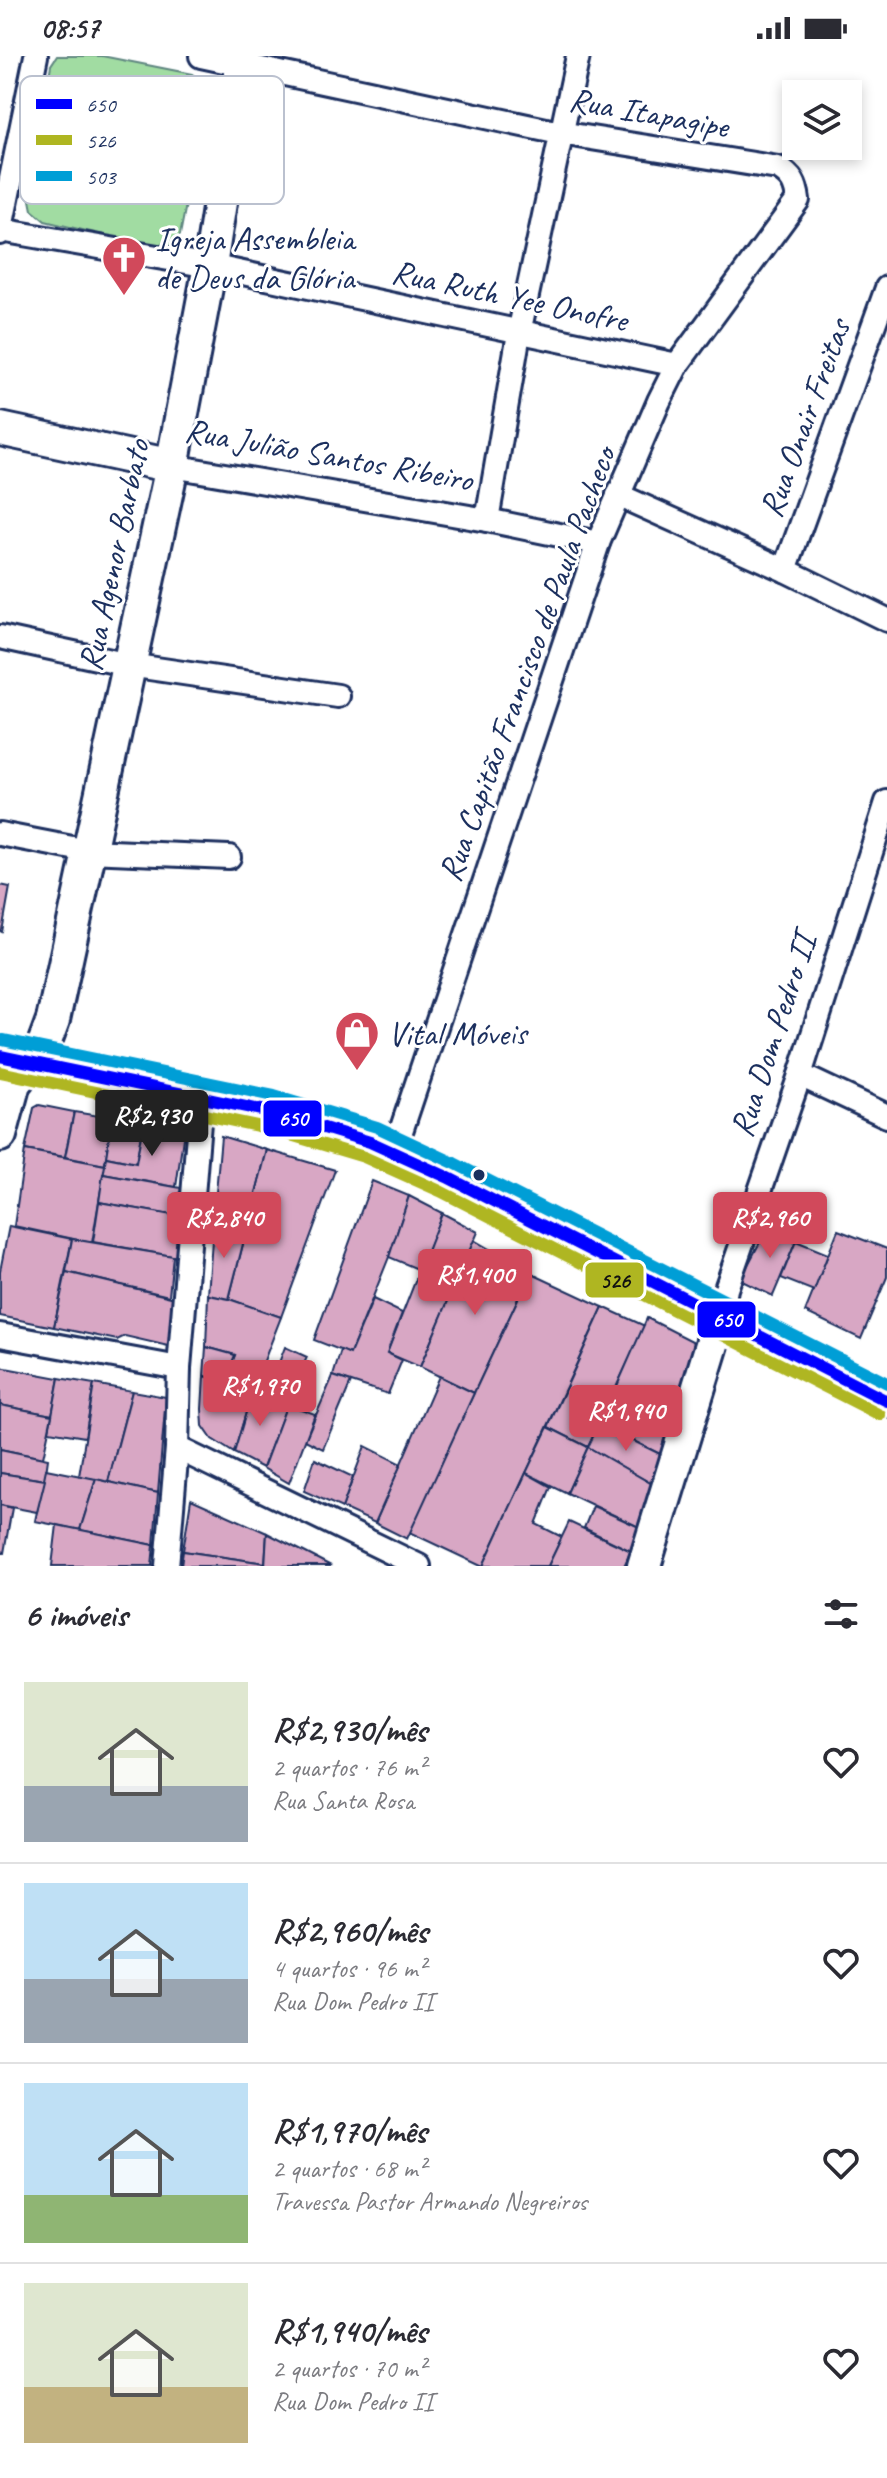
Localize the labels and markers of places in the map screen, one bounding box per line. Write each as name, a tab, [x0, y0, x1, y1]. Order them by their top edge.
place label: Igreja Assembleia de Deus da Glória	[155, 217, 357, 299]
church icon: Igreja Assembleia de Deus da Glória	[100, 234, 148, 297]
shop icon: Vital Móveis	[333, 1009, 381, 1072]
place label: Vital Móveis	[388, 1012, 529, 1055]
pin: R$2,930	[78, 1090, 226, 1158]
unlabelled marker	[471, 1167, 487, 1183]
pin: R$2,840	[150, 1192, 298, 1260]
pin: R$2,960	[696, 1192, 844, 1260]
pin: R$1,400	[401, 1249, 549, 1317]
pin: R$1,970	[186, 1360, 334, 1428]
pin: R$1,940	[552, 1385, 700, 1453]

